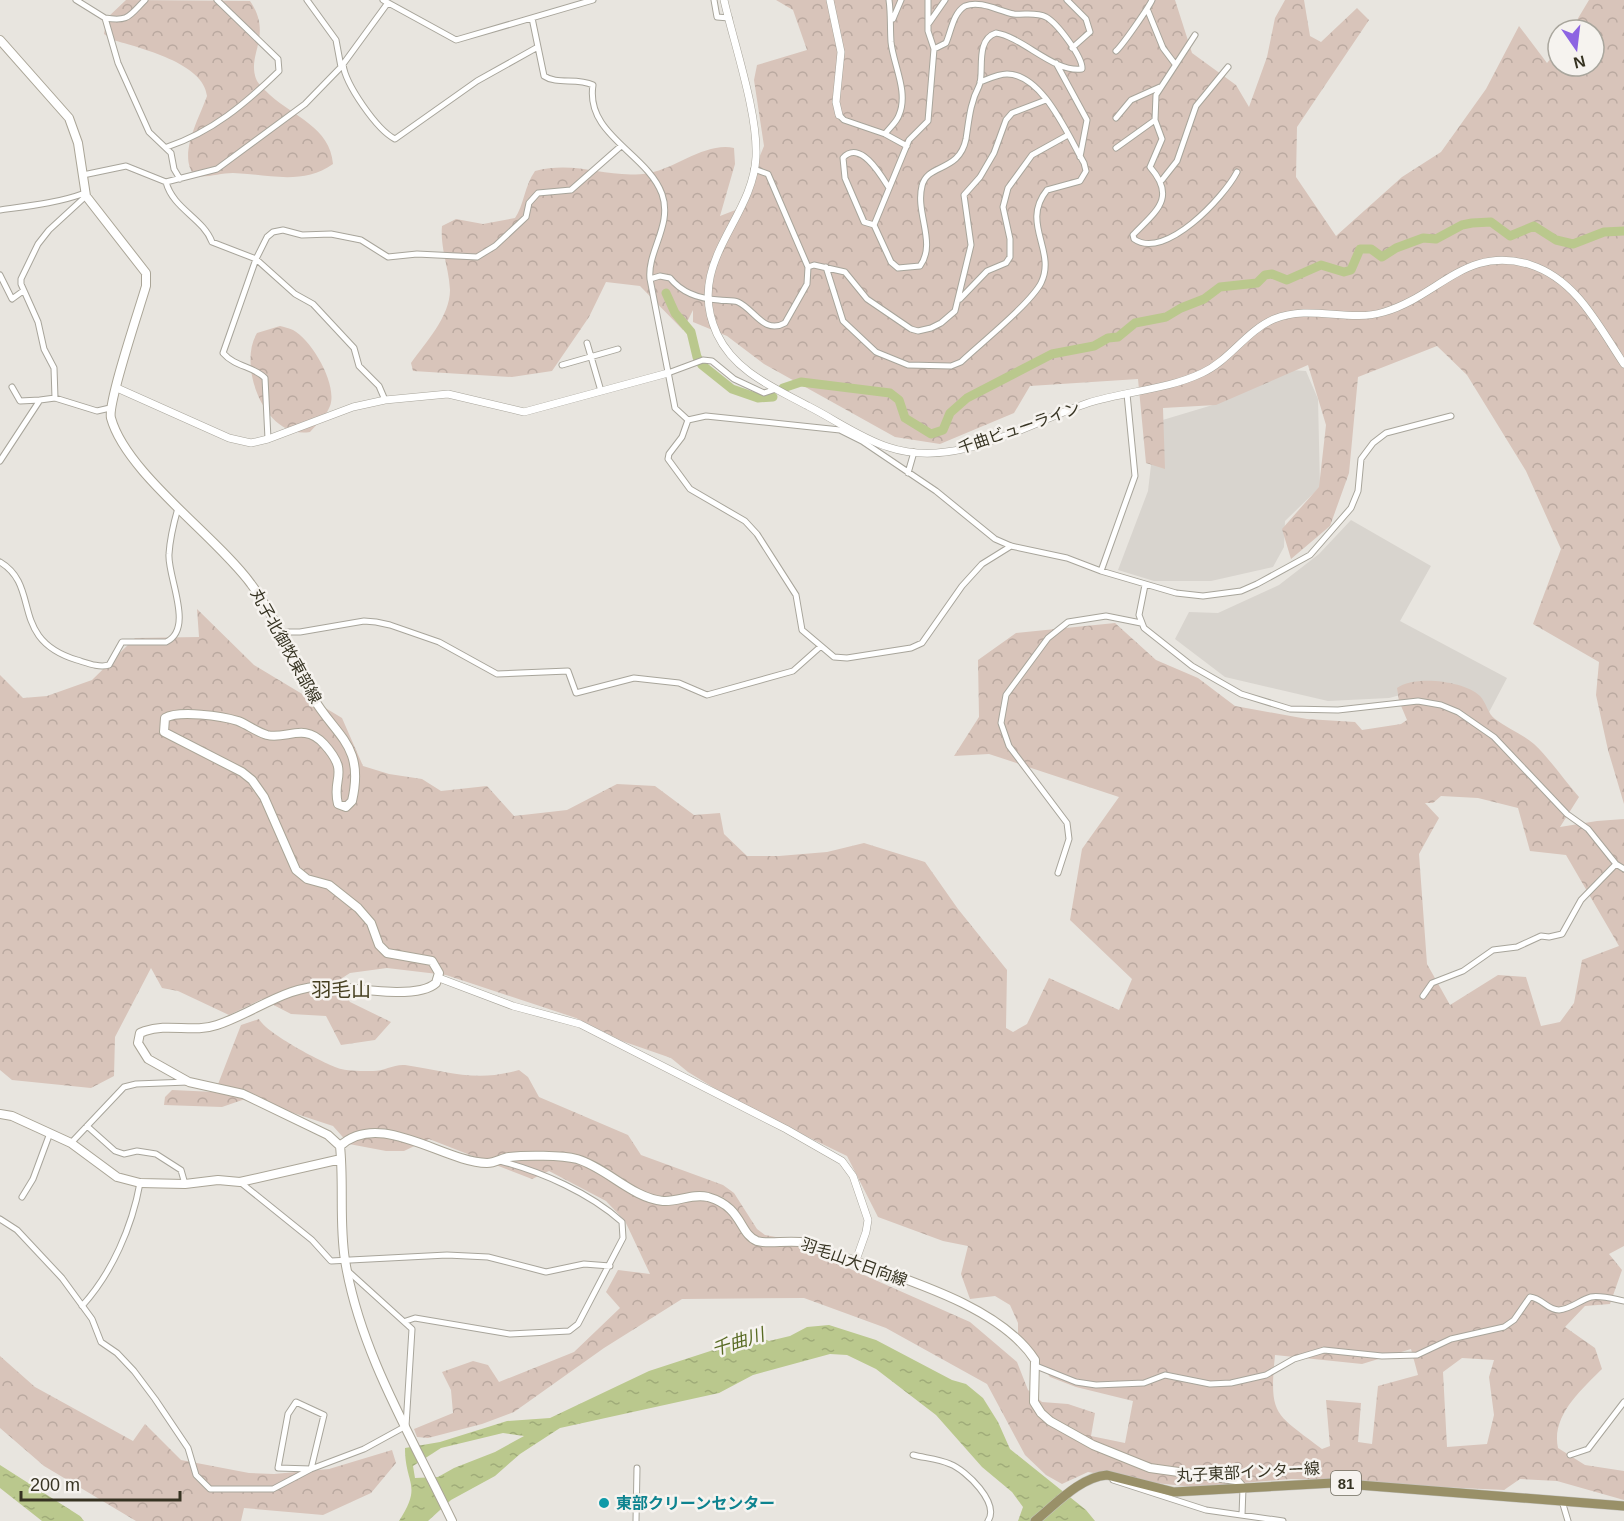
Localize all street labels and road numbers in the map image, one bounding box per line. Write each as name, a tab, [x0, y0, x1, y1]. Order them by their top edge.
street label: 千曲ビューライン	[956, 399, 1082, 457]
street label: 丸子北御牧東部線	[248, 586, 324, 706]
street label: 羽毛山大日向線	[798, 1235, 910, 1289]
street label: 丸子東部インター線	[1176, 1460, 1320, 1484]
road number: 81	[1331, 1471, 1361, 1495]

